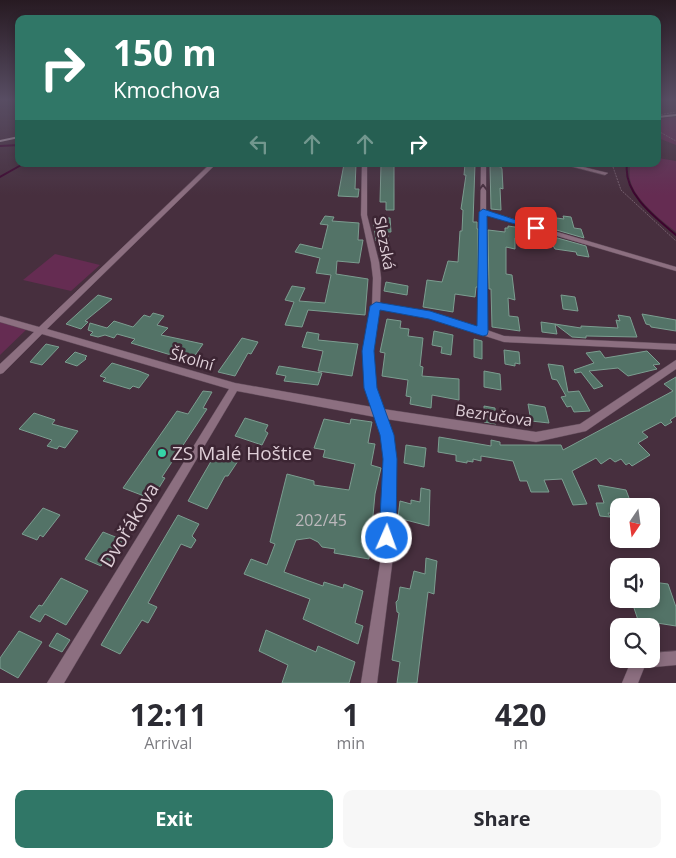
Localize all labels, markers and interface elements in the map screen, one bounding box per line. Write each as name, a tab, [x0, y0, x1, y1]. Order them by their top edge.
text: 150 m	[113, 29, 217, 76]
icon: right	[30, 35, 95, 100]
text: Kmochova	[113, 74, 221, 104]
icon: left	[245, 130, 273, 158]
icon: ahead	[298, 130, 326, 158]
icon: ahead	[351, 130, 379, 158]
icon: right	[404, 130, 432, 158]
one-way arrow	[478, 184, 488, 192]
pin	[515, 207, 557, 249]
street label: Slezská	[369, 214, 401, 272]
icon: arrive	[522, 214, 550, 242]
street label: Školní	[167, 342, 217, 376]
street label: Bezručova	[454, 399, 534, 431]
place label: ZS Malé Hoštice	[172, 440, 312, 466]
marker: ZS Malé Hoštice	[156, 447, 168, 459]
street label: Dvořákova	[94, 478, 164, 572]
north arrow	[610, 498, 660, 548]
map controls	[610, 498, 660, 668]
house number: 202/45	[295, 509, 347, 531]
position arrow	[360, 511, 412, 563]
button: sound	[610, 558, 660, 608]
button: search	[610, 618, 660, 668]
text: 12:11	[130, 694, 207, 735]
text: 1	[342, 694, 359, 735]
text: 420	[495, 694, 546, 735]
text: Arrival	[144, 732, 192, 754]
text: min	[337, 732, 365, 754]
text: m	[513, 732, 528, 754]
button: Exit	[15, 790, 333, 848]
button: Share	[343, 790, 661, 848]

